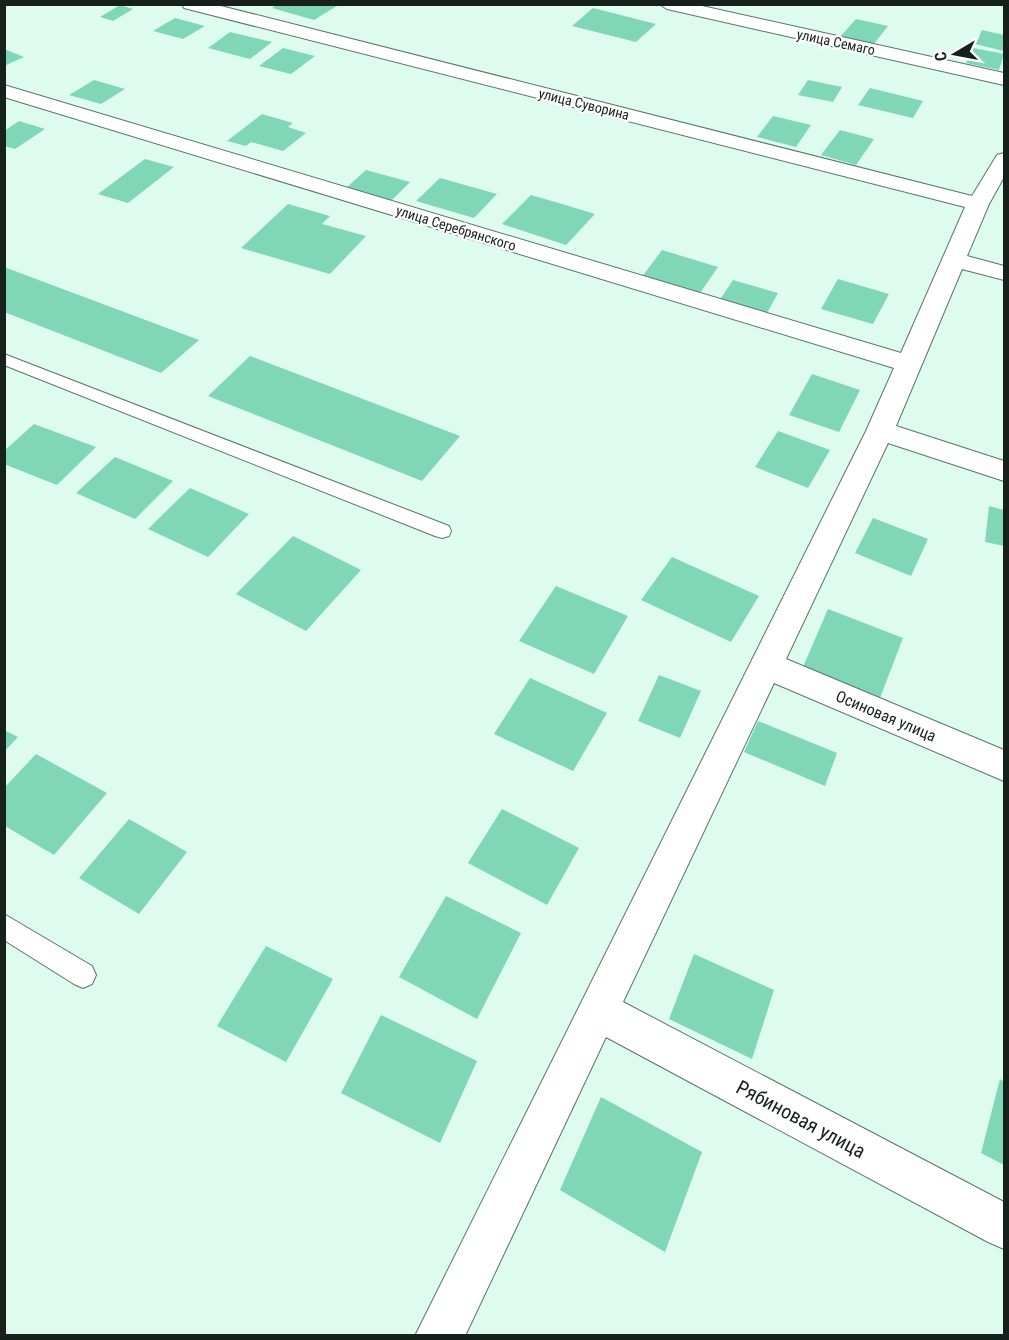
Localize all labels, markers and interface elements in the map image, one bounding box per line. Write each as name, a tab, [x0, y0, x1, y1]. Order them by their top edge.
north arrow	[925, 24, 985, 84]
street label: улица Семаго	[795, 26, 877, 58]
text: С	[931, 50, 951, 63]
street label: улица Суворина	[537, 85, 631, 123]
street label: улица Серебрянского	[394, 202, 518, 254]
street label: Осиновая улица	[833, 686, 939, 746]
street label: Рябиновая улица	[732, 1075, 870, 1163]

